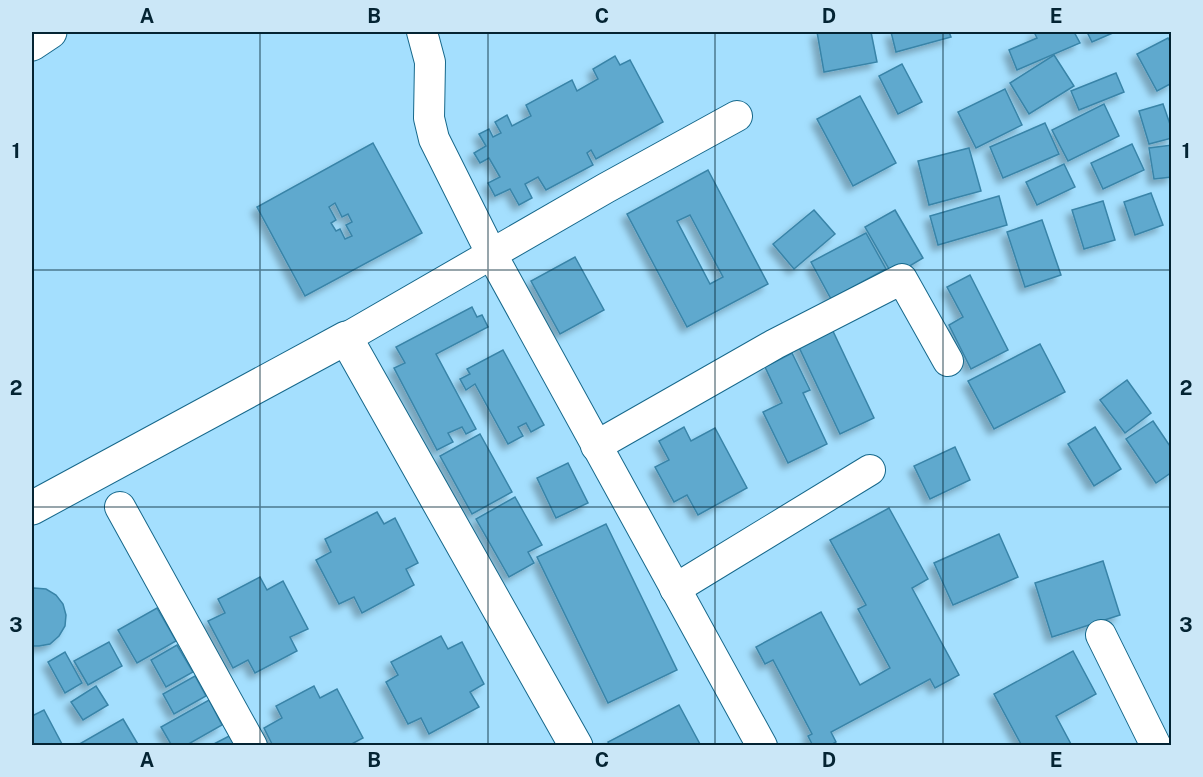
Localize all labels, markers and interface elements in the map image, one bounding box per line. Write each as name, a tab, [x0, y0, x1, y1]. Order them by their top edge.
text: A	[140, 4, 154, 28]
text: B	[367, 4, 381, 28]
text: C	[595, 4, 609, 28]
text: D	[822, 4, 836, 28]
text: E	[1050, 4, 1062, 28]
text: 1	[12, 139, 20, 163]
text: 1	[1182, 139, 1190, 163]
text: 2	[10, 376, 22, 400]
text: 2	[1180, 376, 1192, 400]
text: 3	[9, 613, 23, 637]
text: 3	[1179, 613, 1193, 637]
text: A	[140, 748, 154, 772]
text: B	[367, 748, 381, 772]
text: C	[595, 748, 609, 772]
text: D	[822, 748, 836, 772]
text: E	[1050, 748, 1062, 772]

